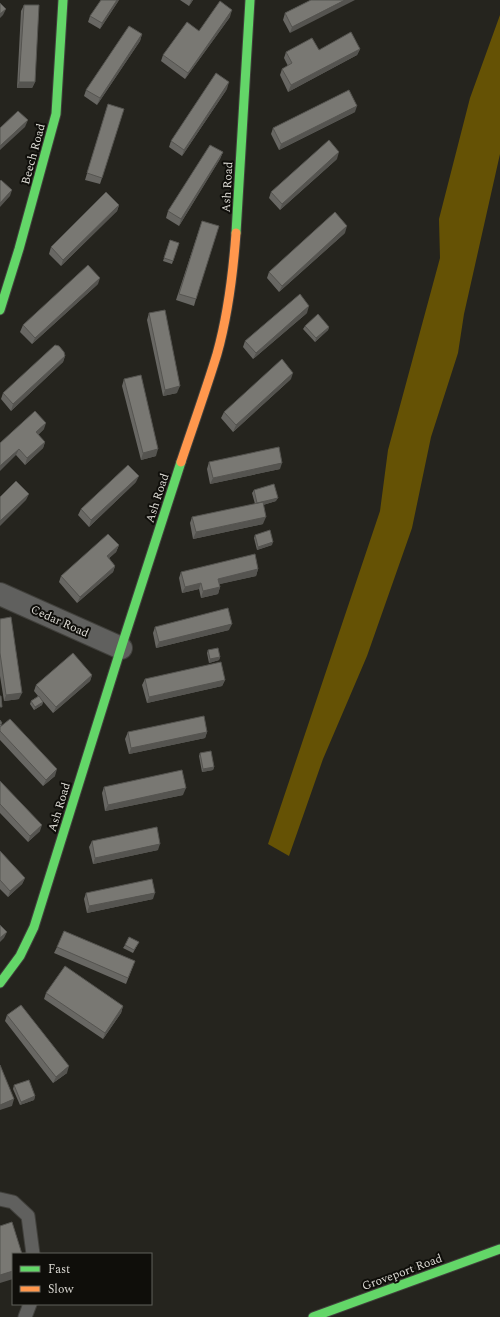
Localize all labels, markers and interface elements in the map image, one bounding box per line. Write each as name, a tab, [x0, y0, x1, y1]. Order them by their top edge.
street label: Beech Road	[16, 121, 51, 187]
street label: Ash Road	[217, 161, 238, 213]
street label: Ash Road	[141, 471, 174, 525]
street label: Cedar Road	[28, 600, 92, 643]
street label: Ash Road	[43, 780, 76, 834]
street label: Groveport Road	[359, 1249, 445, 1296]
legend	[12, 1253, 152, 1305]
text: Fast	[48, 1260, 70, 1279]
text: Slow	[48, 1280, 74, 1299]

